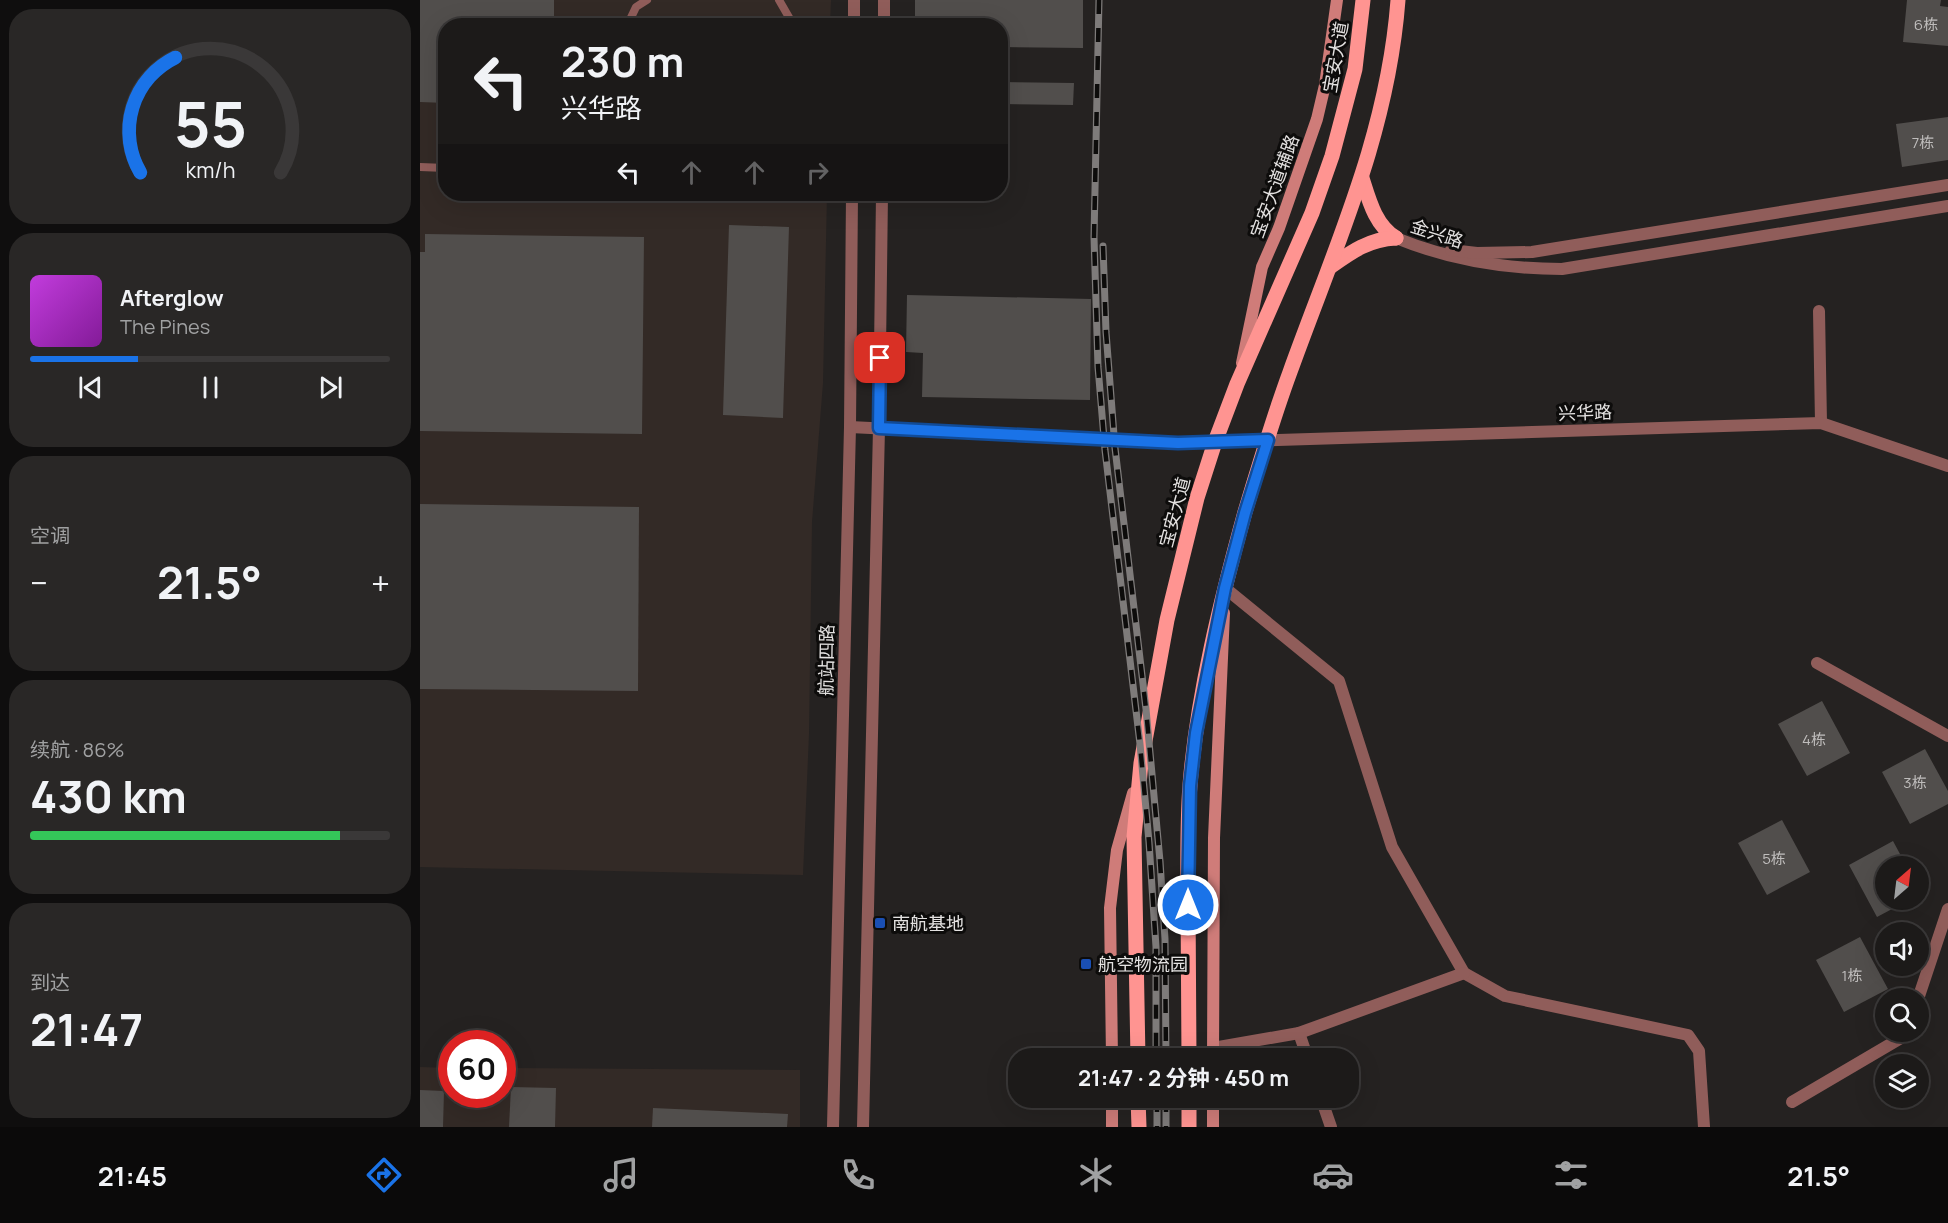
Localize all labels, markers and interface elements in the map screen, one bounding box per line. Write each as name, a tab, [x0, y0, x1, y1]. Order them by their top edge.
house number: 6栋	[1914, 14, 1938, 35]
street label: 宝安大道	[1317, 19, 1353, 95]
text: 230 m	[561, 32, 684, 90]
icon: left	[462, 42, 540, 120]
text: 55	[173, 80, 247, 166]
text: 兴华路	[561, 89, 642, 126]
street label: 宝安大道辅路	[1244, 131, 1304, 241]
house number: 7栋	[1912, 132, 1934, 153]
text: km/h	[185, 156, 235, 185]
icon: left	[612, 156, 645, 189]
icon: ahead	[675, 156, 708, 189]
icon: ahead	[738, 156, 771, 189]
icon: right	[801, 156, 834, 189]
street label: 金兴路	[1408, 213, 1466, 253]
text: Afterglow	[120, 283, 224, 313]
text: The Pines	[120, 313, 210, 340]
pin	[854, 332, 905, 383]
icon: arrive	[863, 341, 896, 374]
icon: previous	[74, 371, 107, 404]
icon: pause	[194, 371, 227, 404]
icon: next	[314, 371, 347, 404]
street label: 兴华路	[1558, 399, 1612, 425]
street label: 宝安大道	[1153, 474, 1195, 550]
text: 空调	[30, 522, 70, 549]
text: 21.5°	[157, 551, 262, 613]
text: −	[30, 560, 48, 605]
text: +	[371, 560, 390, 605]
street label: 航站四路	[813, 624, 839, 696]
house number: 4栋	[1802, 729, 1826, 750]
text: 续航 · 86%	[30, 736, 125, 763]
text: 430 km	[30, 765, 187, 827]
house number: 3栋	[1903, 772, 1927, 793]
house number: 5栋	[1762, 848, 1786, 869]
north arrow	[1875, 856, 1929, 910]
map controls	[1875, 856, 1929, 1108]
position arrow	[1156, 873, 1220, 937]
place label: 南航基地	[892, 911, 964, 935]
marker: 南航基地	[873, 916, 887, 930]
button: sound	[1875, 922, 1929, 976]
place label: 航空物流园	[1098, 952, 1188, 976]
marker: 航空物流园	[1079, 957, 1093, 971]
house number: 1栋	[1842, 965, 1862, 986]
text: 到达	[30, 969, 70, 996]
button: search	[1875, 988, 1929, 1042]
text: 21:47	[30, 998, 143, 1060]
speed limit sign: 60	[438, 1030, 516, 1108]
button: layers	[1875, 1054, 1929, 1108]
text: 21:47 · 2 分钟 · 450 m	[1078, 1063, 1289, 1093]
icon: directions	[363, 1154, 405, 1196]
icon: music	[600, 1154, 642, 1196]
icon: phone	[837, 1154, 879, 1196]
icon: climate	[1075, 1154, 1117, 1196]
icon: car	[1312, 1154, 1354, 1196]
icon: filters	[1550, 1154, 1592, 1196]
text: 21:45	[98, 1157, 167, 1194]
text: 21.5°	[1787, 1157, 1850, 1194]

